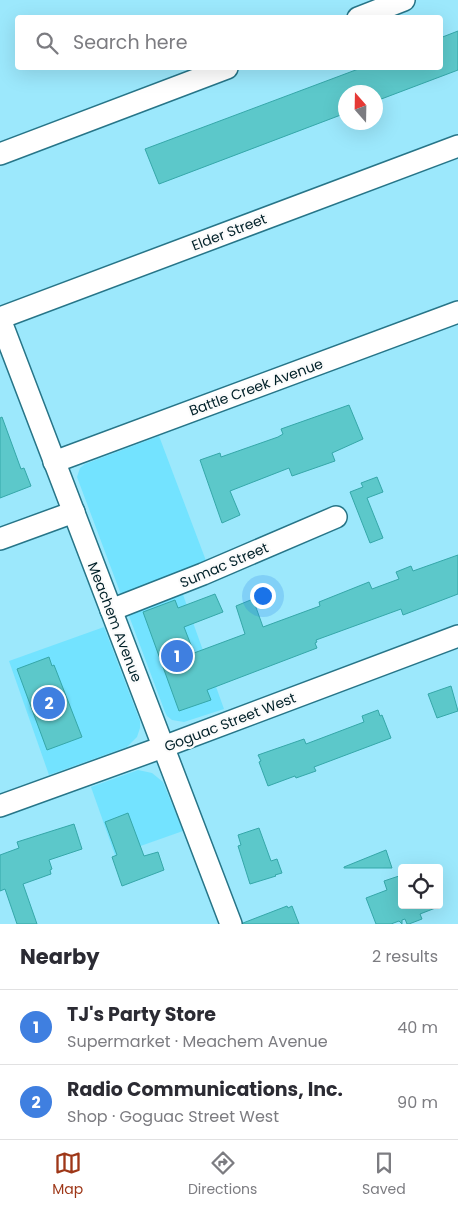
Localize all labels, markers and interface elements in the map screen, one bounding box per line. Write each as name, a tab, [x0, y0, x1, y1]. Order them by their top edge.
search box	[15, 15, 443, 70]
icon: search	[33, 29, 61, 57]
text: Search here	[73, 29, 187, 56]
north arrow	[338, 85, 383, 130]
street label: Elder Street	[189, 209, 269, 255]
street label: Battle Creek Avenue	[186, 353, 326, 421]
street label: Sumac Street	[177, 537, 271, 593]
street label: Meachem Avenue	[83, 559, 147, 685]
your location	[250, 583, 276, 609]
pin: 1	[161, 637, 193, 675]
pin: 2	[33, 684, 65, 722]
street label: Goguac Street West	[161, 688, 299, 756]
map controls	[398, 864, 443, 909]
button: locate	[398, 864, 443, 909]
text: Nearby	[20, 942, 100, 971]
text: 2 results	[372, 945, 438, 968]
text: TJ's Party Store	[67, 1001, 216, 1028]
text: 1	[33, 1016, 39, 1039]
text: 40 m	[397, 1016, 438, 1039]
text: Supermarket · Meachem Avenue	[67, 1030, 328, 1053]
text: Radio Communications, Inc.	[67, 1076, 343, 1103]
text: 2	[31, 1091, 41, 1114]
text: 90 m	[397, 1091, 438, 1114]
text: Shop · Goguac Street West	[67, 1105, 279, 1128]
tab: Map	[52, 1149, 83, 1200]
tab: Directions	[188, 1149, 257, 1200]
tab: Saved	[362, 1149, 406, 1200]

